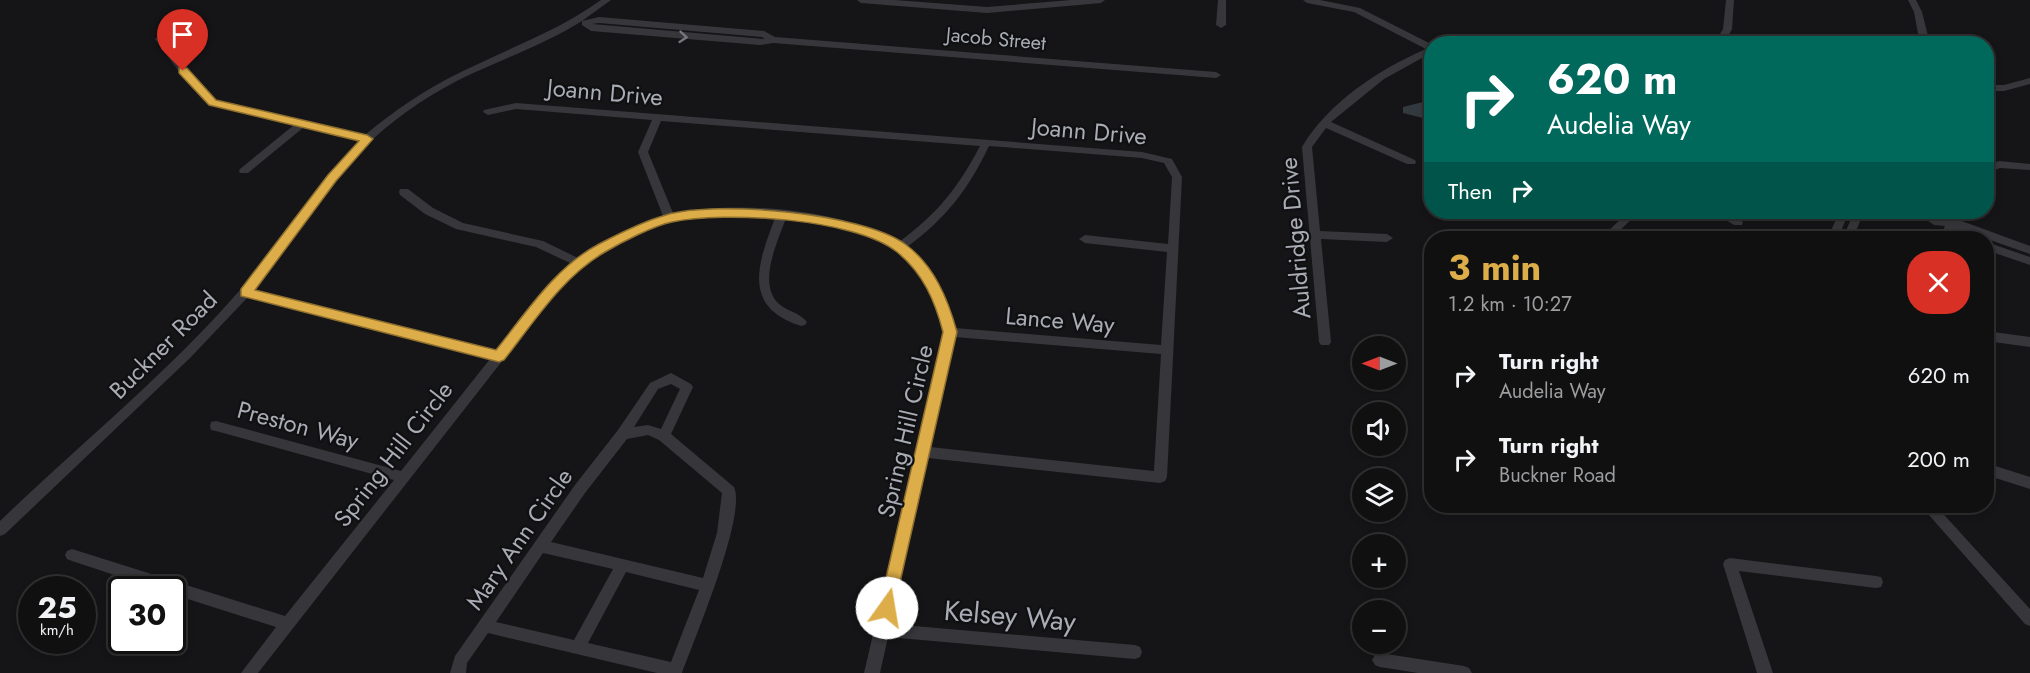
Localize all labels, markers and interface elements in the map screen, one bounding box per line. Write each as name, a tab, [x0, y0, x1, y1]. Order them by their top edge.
pin	[157, 9, 208, 71]
icon: arrive	[166, 18, 199, 51]
street label: Jacob Street	[942, 20, 1047, 58]
one-way arrow	[679, 30, 688, 43]
text: 620 m	[1547, 49, 1678, 110]
icon: right	[1448, 60, 1526, 138]
street label: Joann Drive	[543, 69, 664, 114]
text: Audelia Way	[1547, 105, 1691, 144]
street label: Joann Drive	[1027, 108, 1148, 153]
street label: Auldridge Drive	[1271, 156, 1319, 320]
icon: right	[1505, 174, 1538, 207]
text: Then	[1448, 175, 1493, 207]
text: 3 min	[1448, 241, 1541, 293]
button: close	[1907, 251, 1970, 314]
street label: Buckner Road	[101, 283, 225, 407]
text: 1.2 km · 10:27	[1448, 290, 1572, 319]
street label: Lance Way	[1004, 298, 1116, 342]
north arrow	[1352, 336, 1406, 390]
map controls	[1352, 336, 1406, 654]
street label: Spring Hill Circle	[868, 341, 942, 521]
text: Turn right	[1499, 345, 1599, 377]
icon: right	[1448, 359, 1481, 392]
text: 620 m	[1908, 359, 1970, 391]
street label: Spring Hill Circle	[325, 374, 461, 534]
text: Audelia Way	[1499, 377, 1606, 406]
street label: Preston Way	[233, 392, 363, 458]
button: sound	[1352, 402, 1406, 456]
text: Turn right	[1499, 429, 1599, 461]
icon: right	[1448, 443, 1481, 476]
text: 200 m	[1907, 443, 1970, 475]
street label: Mary Ann Circle	[457, 461, 581, 617]
text: Buckner Road	[1499, 461, 1616, 490]
button: layers	[1352, 468, 1406, 522]
button: +	[1352, 534, 1406, 588]
speed limit sign: 30	[108, 576, 186, 654]
position arrow	[855, 576, 919, 640]
text: 25	[37, 586, 77, 629]
street label: Kelsey Way	[942, 590, 1078, 642]
button: −	[1352, 600, 1406, 654]
text: km/h	[40, 619, 74, 641]

